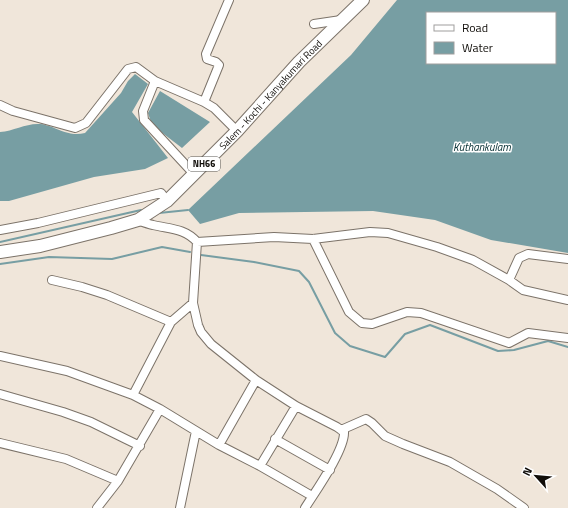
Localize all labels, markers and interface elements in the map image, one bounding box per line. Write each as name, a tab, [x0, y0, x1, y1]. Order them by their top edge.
legend	[426, 12, 556, 64]
text: Road	[462, 18, 488, 37]
street label: Salem - Kochi - Kanyakumari Road	[216, 37, 326, 153]
text: Water	[462, 38, 493, 57]
water label: Kuthankulam	[453, 139, 511, 155]
road number: NH66	[188, 157, 220, 171]
north arrow	[516, 456, 556, 496]
text: N	[518, 464, 536, 478]

